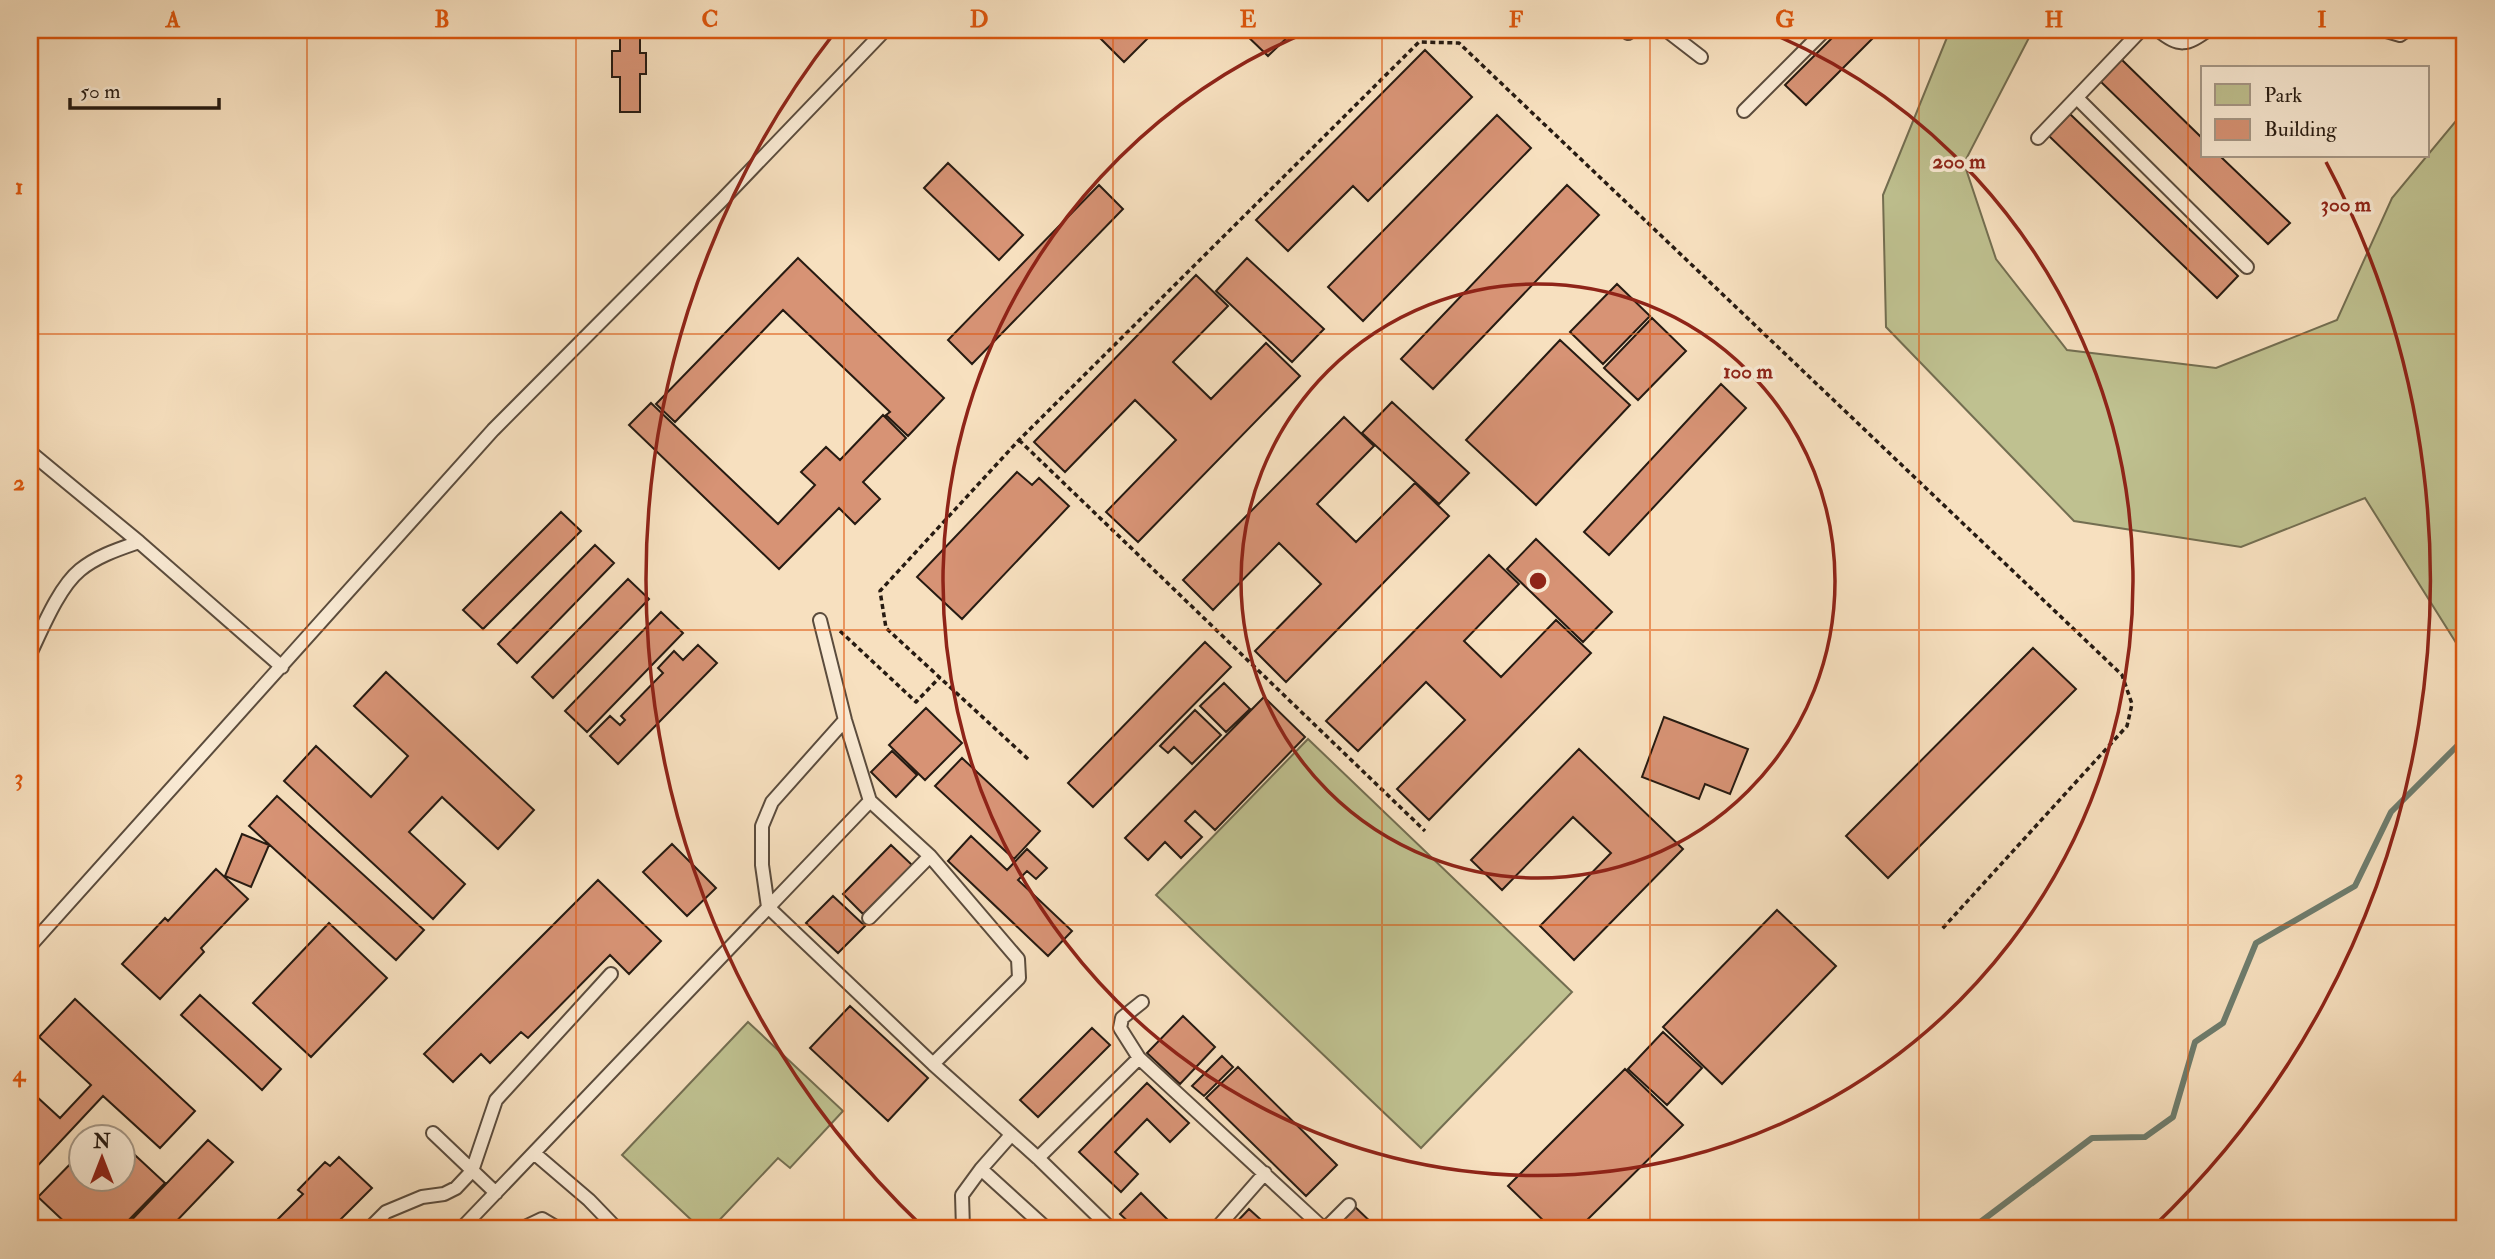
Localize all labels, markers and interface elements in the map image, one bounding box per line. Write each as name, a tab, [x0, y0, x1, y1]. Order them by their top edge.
text: A	[165, 5, 181, 34]
text: B	[434, 5, 450, 34]
text: C	[702, 5, 718, 34]
text: D	[970, 5, 988, 34]
text: E	[1240, 5, 1257, 34]
text: F	[1509, 5, 1524, 34]
text: G	[1775, 5, 1795, 34]
text: H	[2045, 5, 2064, 34]
text: I	[2317, 5, 2327, 34]
scale bar	[70, 66, 219, 110]
legend	[2201, 66, 2428, 158]
text: 50 m	[80, 78, 121, 105]
text: Park	[2264, 82, 2302, 109]
text: Building	[2264, 116, 2337, 143]
text: 200 m	[1933, 148, 1986, 175]
text: 1	[15, 172, 23, 201]
text: 300 m	[2321, 191, 2372, 218]
text: 100 m	[1723, 358, 1774, 385]
text: 2	[13, 468, 25, 497]
centre of rings	[1526, 569, 1550, 593]
text: 3	[15, 763, 23, 792]
text: 4	[12, 1059, 27, 1088]
north arrow	[66, 1122, 136, 1192]
text: N	[92, 1130, 111, 1154]

